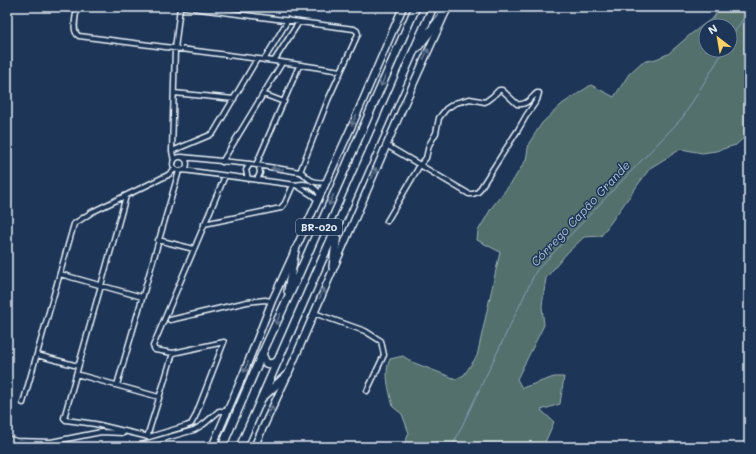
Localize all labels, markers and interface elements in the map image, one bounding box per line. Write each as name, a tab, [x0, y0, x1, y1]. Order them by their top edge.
north arrow	[698, 18, 738, 58]
text: N	[705, 20, 720, 38]
one-way arrow	[423, 49, 431, 61]
one-way arrow	[379, 75, 386, 87]
one-way arrow	[350, 114, 357, 126]
water label: Córrego Capão Grande	[527, 157, 633, 269]
one-way arrow	[271, 165, 284, 173]
one-way arrow	[371, 168, 379, 180]
one-way arrow	[327, 194, 334, 206]
road number: BR-020	[296, 219, 342, 235]
one-way arrow	[319, 287, 327, 299]
one-way arrow	[274, 312, 281, 324]
one-way arrow	[242, 361, 249, 373]
one-way arrow	[267, 406, 274, 418]

